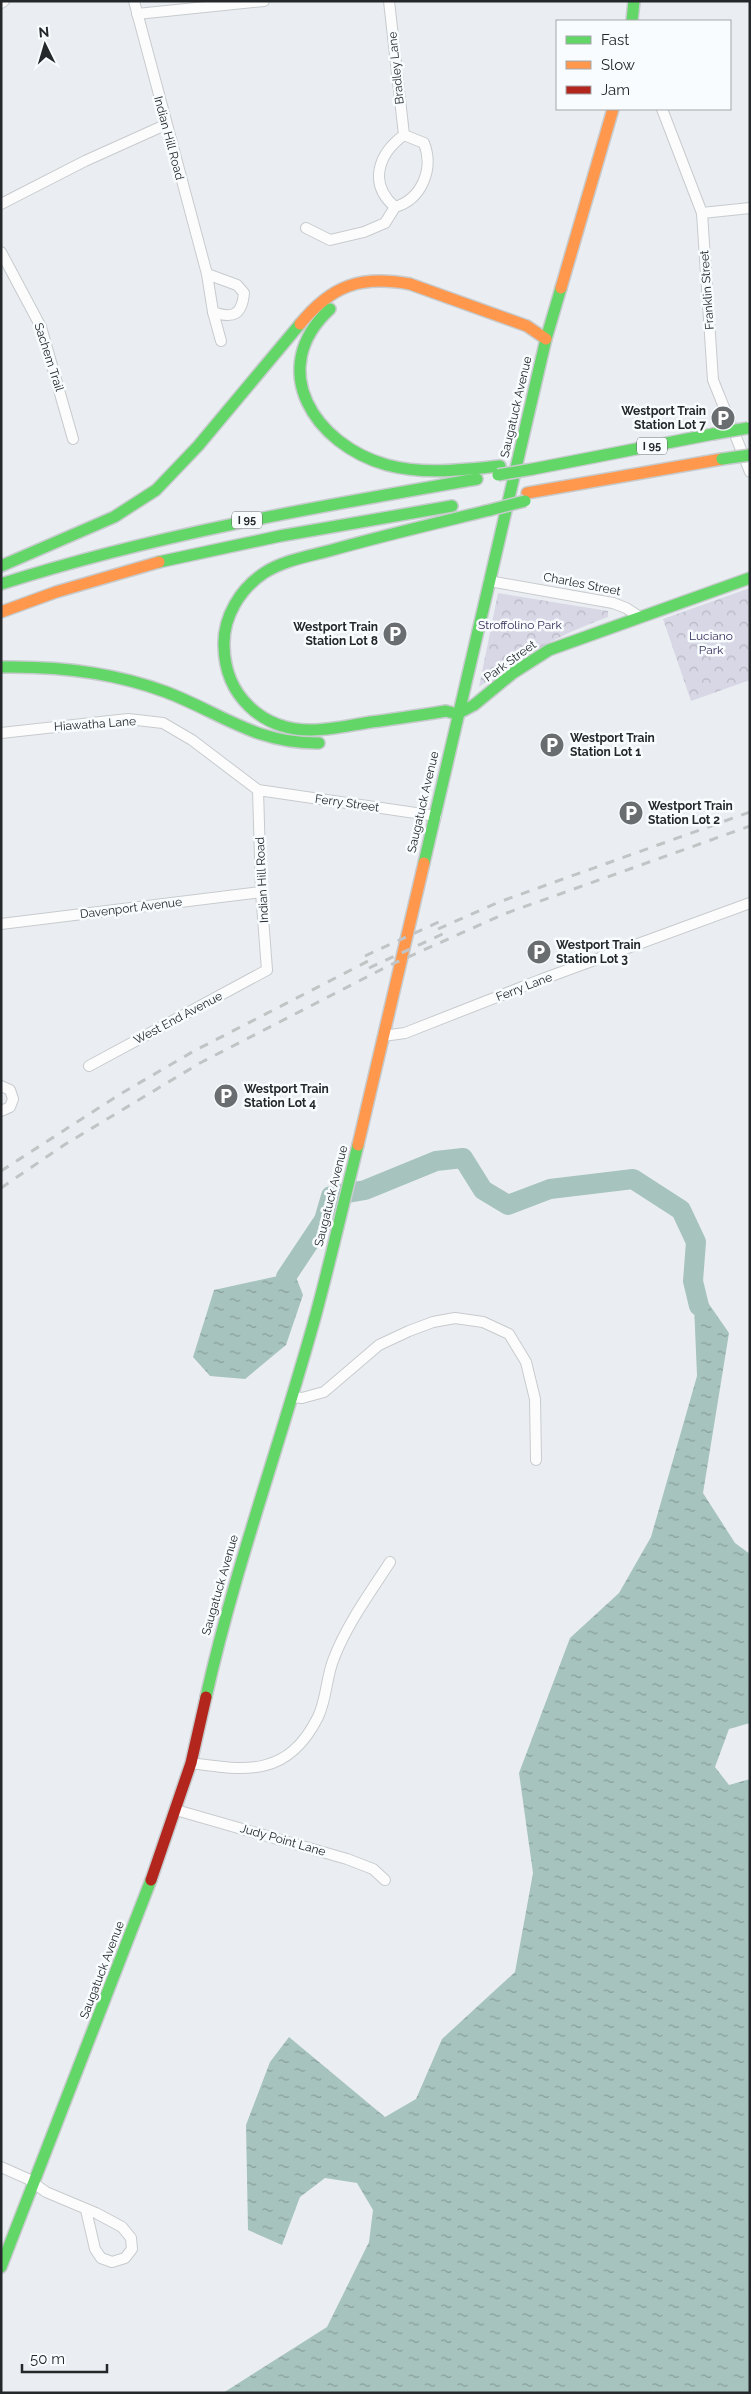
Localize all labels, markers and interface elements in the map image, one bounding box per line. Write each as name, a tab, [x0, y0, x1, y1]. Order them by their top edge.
north arrow	[20, 20, 70, 70]
legend	[556, 20, 731, 110]
text: N	[38, 24, 50, 40]
street label: Bradley Lane	[385, 31, 407, 105]
text: Fast	[601, 31, 629, 49]
text: Slow	[601, 56, 635, 74]
text: Jam	[601, 81, 630, 99]
street label: Indian Hill Road	[151, 95, 187, 181]
street label: Franklin Street	[697, 250, 717, 330]
street label: Sachem Trail	[31, 321, 67, 394]
street label: Saugatuck Avenue	[498, 355, 534, 459]
place label: Westport Train Station Lot 7	[621, 404, 706, 432]
parking icon: Westport Train Station Lot 7	[710, 405, 736, 431]
road number: I 95	[637, 438, 667, 454]
road number: I 95	[232, 512, 262, 528]
street label: Charles Street	[542, 570, 622, 598]
park label: Stroffolino Park	[478, 618, 563, 632]
place label: Westport Train Station Lot 8	[293, 620, 378, 648]
parking icon: Westport Train Station Lot 8	[382, 621, 408, 647]
park label: Luciano Park	[689, 629, 733, 657]
street label: Park Street	[481, 637, 539, 685]
street label: Hiawatha Lane	[54, 714, 136, 734]
place label: Westport Train Station Lot 1	[570, 731, 655, 759]
parking icon: Westport Train Station Lot 1	[539, 732, 565, 758]
street label: Saugatuck Avenue	[405, 750, 441, 854]
street label: Ferry Street	[314, 792, 380, 814]
place label: Westport Train Station Lot 2	[648, 799, 733, 827]
parking icon: Westport Train Station Lot 2	[618, 800, 644, 826]
street label: Indian Hill Road	[253, 837, 271, 923]
street label: Davenport Avenue	[79, 895, 183, 921]
place label: Westport Train Station Lot 3	[556, 938, 641, 966]
parking icon: Westport Train Station Lot 3	[526, 939, 552, 965]
street label: Ferry Lane	[494, 970, 554, 1004]
street label: West End Avenue	[131, 989, 225, 1047]
place label: Westport Train Station Lot 4	[244, 1082, 329, 1110]
parking icon: Westport Train Station Lot 4	[213, 1083, 239, 1109]
street label: Saugatuck Avenue	[312, 1144, 350, 1248]
street label: Saugatuck Avenue	[199, 1533, 241, 1637]
street label: Judy Point Lane	[239, 1821, 327, 1859]
street label: Saugatuck Avenue	[77, 1919, 127, 2021]
scale bar	[22, 2342, 108, 2374]
text: 50 m	[30, 2350, 65, 2368]

